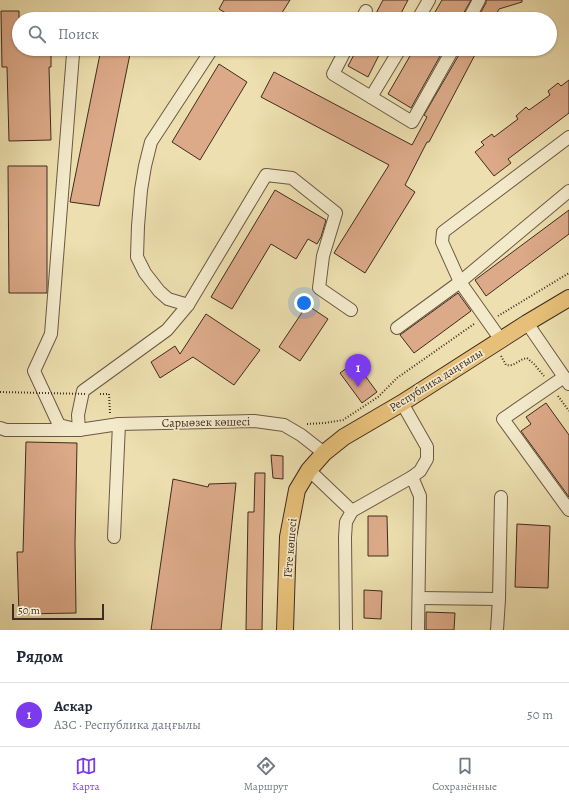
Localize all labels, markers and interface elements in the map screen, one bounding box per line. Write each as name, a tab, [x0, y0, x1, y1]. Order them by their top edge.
search box	[12, 12, 557, 56]
icon: search	[26, 23, 48, 45]
text: Поиск	[58, 24, 99, 44]
your location	[294, 293, 314, 313]
street label: Республика даңғылы	[386, 345, 486, 415]
pin: 1	[345, 354, 371, 387]
street label: Сарыөзек көшесі	[162, 413, 250, 431]
street label: Гёте көшесі	[279, 518, 301, 578]
scale bar	[12, 602, 104, 621]
text: 50 m	[18, 603, 40, 618]
text: Рядом	[16, 645, 63, 668]
text: Аскар	[54, 696, 93, 716]
text: 1	[27, 706, 31, 723]
text: 50 m	[527, 706, 553, 723]
text: АЗС · Республика даңғылы	[54, 716, 201, 733]
tab: Карта	[72, 755, 100, 794]
tab: Маршрут	[244, 755, 288, 794]
tab: Сохранённые	[432, 755, 497, 794]

